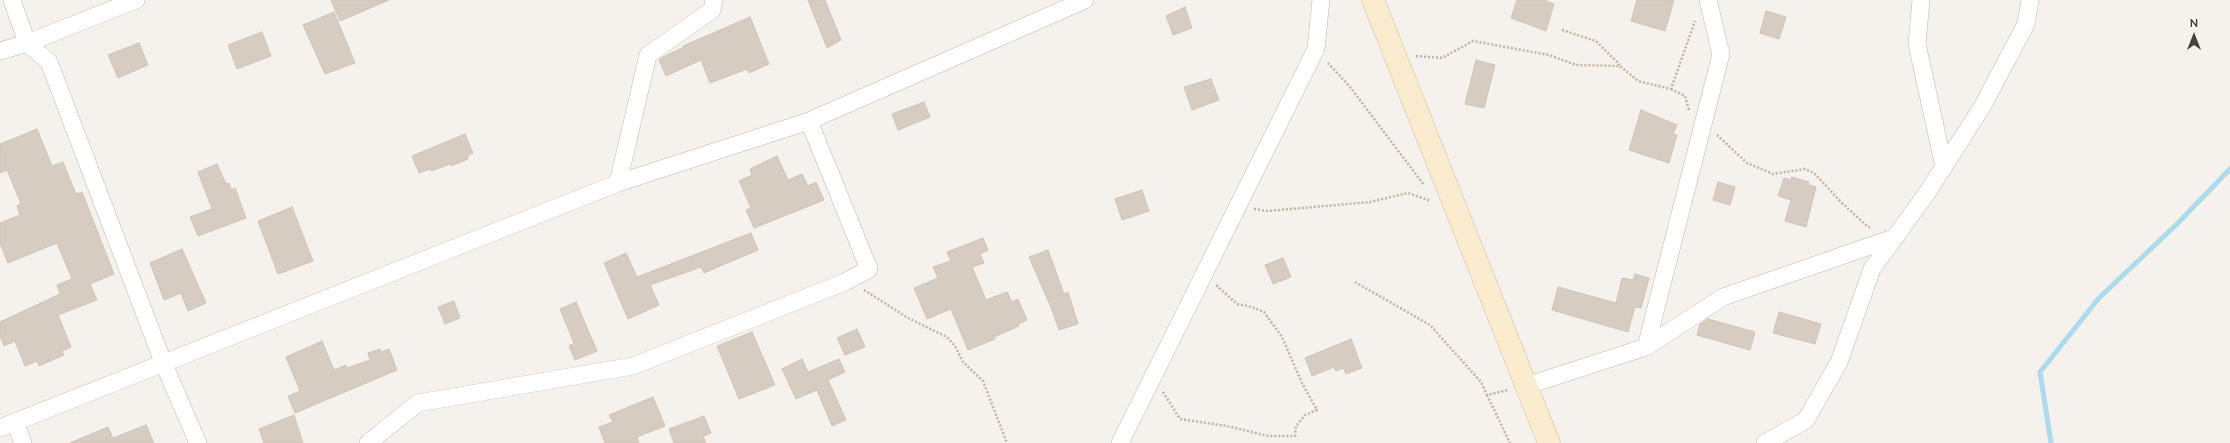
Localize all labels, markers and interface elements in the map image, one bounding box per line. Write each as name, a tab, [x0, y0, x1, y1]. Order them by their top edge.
north arrow	[2174, 16, 2214, 56]
text: N	[2190, 17, 2198, 30]

